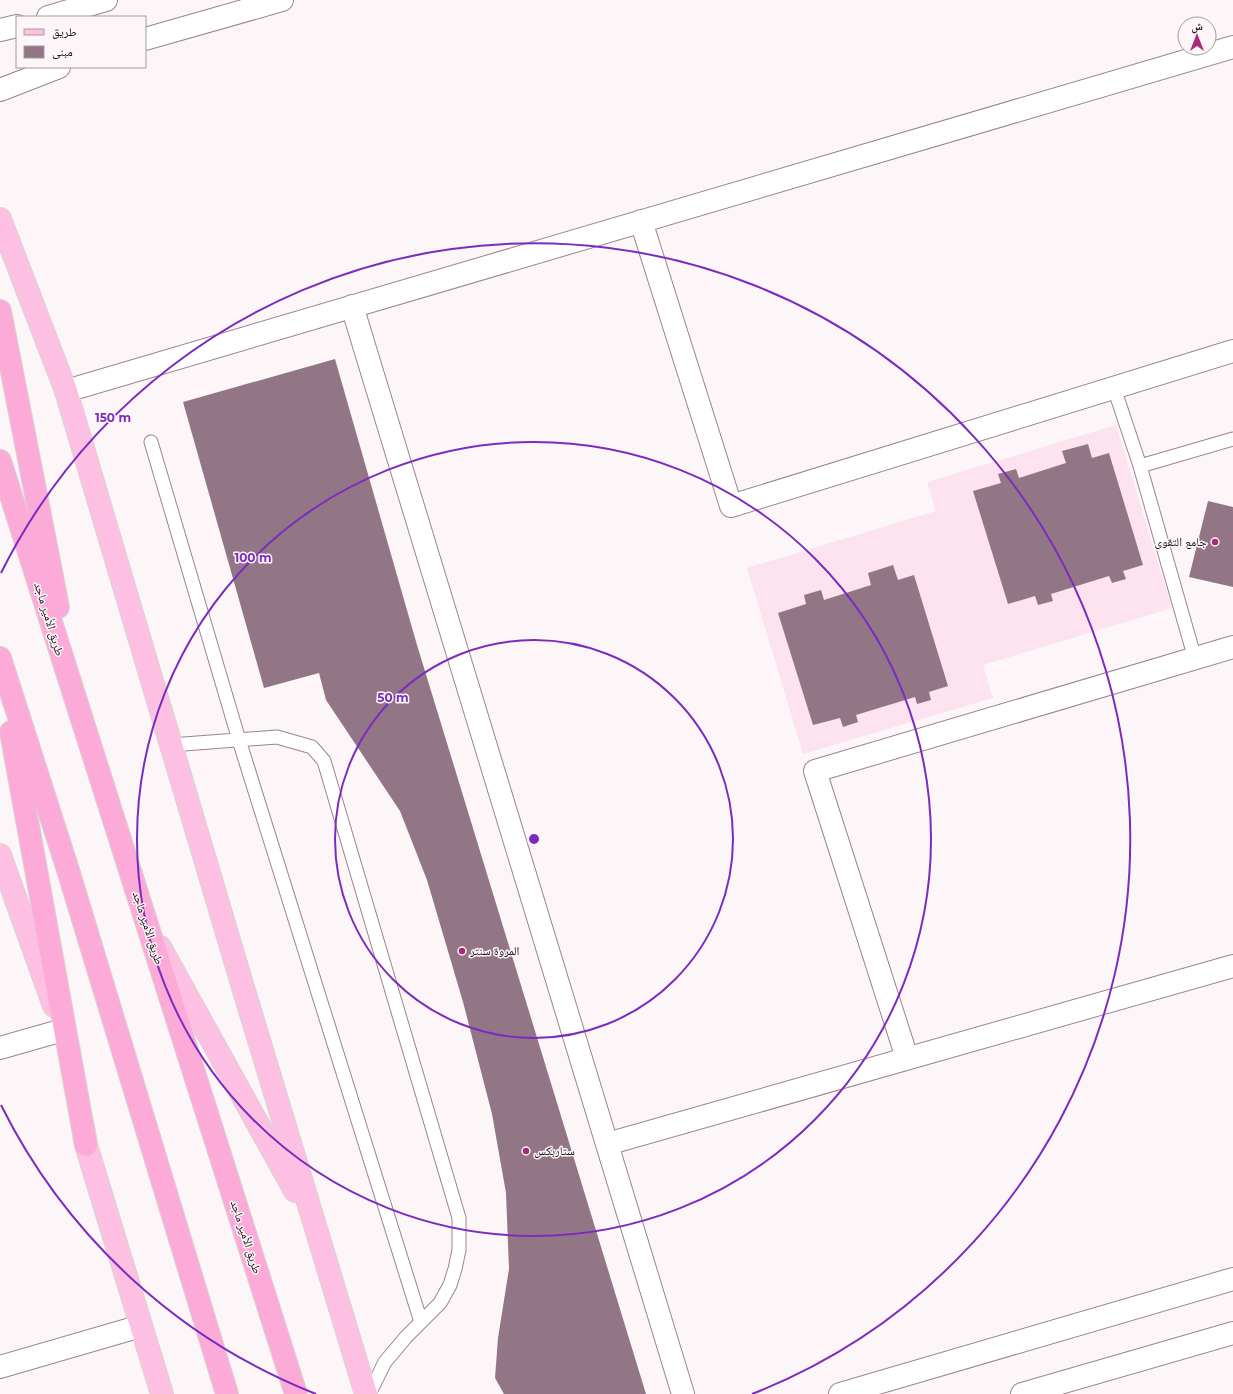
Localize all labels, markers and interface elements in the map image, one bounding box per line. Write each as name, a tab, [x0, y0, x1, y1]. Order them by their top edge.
legend	[16, 16, 146, 68]
north arrow	[1177, 16, 1217, 56]
text: ش	[1191, 19, 1203, 34]
text: طريق	[52, 24, 77, 39]
text: مبنى	[52, 44, 73, 59]
text: 150 m	[95, 410, 131, 425]
place label: جامع التقوى	[1155, 534, 1207, 549]
marker: جامع التقوى	[1210, 537, 1220, 547]
text: 100 m	[235, 550, 271, 565]
street label: طريق الأمير ماجد	[31, 580, 68, 658]
text: 50 m	[377, 690, 409, 705]
centre of rings	[527, 832, 541, 846]
street label: طريق الأمير ماجد	[129, 889, 167, 967]
place label: المروة سنتر	[469, 943, 520, 958]
marker: المروة سنتر	[457, 946, 467, 956]
place label: ستاربكس	[534, 1143, 575, 1158]
marker: ستاربكس	[521, 1146, 531, 1156]
street label: طريق الأمير ماجد	[227, 1198, 265, 1276]

